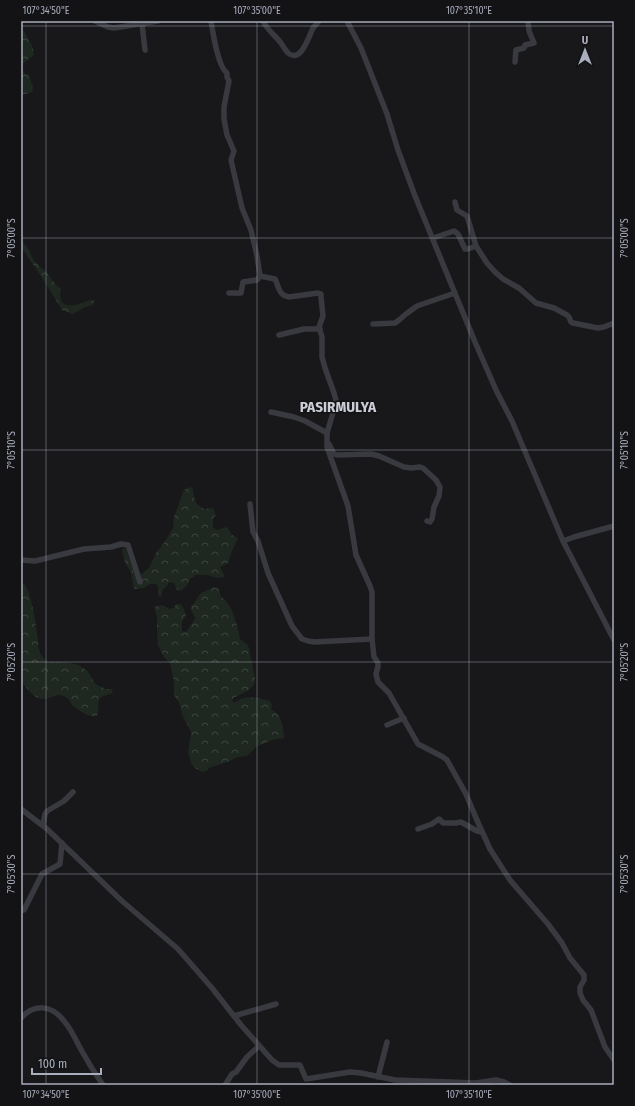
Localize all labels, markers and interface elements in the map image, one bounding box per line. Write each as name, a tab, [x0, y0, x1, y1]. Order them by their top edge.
text: 107°34'50"E	[23, 5, 70, 17]
text: 107°35'00"E	[233, 5, 281, 17]
text: 107°35'10"E	[446, 5, 492, 17]
north arrow	[565, 30, 605, 70]
text: U	[582, 34, 588, 47]
text: 7°05'00"S	[6, 218, 18, 258]
text: 7°05'00"S	[619, 218, 631, 258]
district label: PASIRMULYA	[300, 398, 377, 416]
text: 7°05'10"S	[6, 431, 18, 469]
text: 7°05'10"S	[619, 431, 631, 469]
text: 7°05'20"S	[6, 643, 18, 681]
text: 7°05'20"S	[619, 643, 631, 681]
text: 7°05'30"S	[6, 855, 18, 893]
text: 7°05'30"S	[619, 855, 631, 893]
scale bar	[32, 1050, 101, 1076]
text: 100 m	[38, 1057, 67, 1071]
text: 107°34'50"E	[23, 1089, 70, 1101]
text: 107°35'00"E	[233, 1089, 281, 1101]
text: 107°35'10"E	[446, 1089, 492, 1101]

